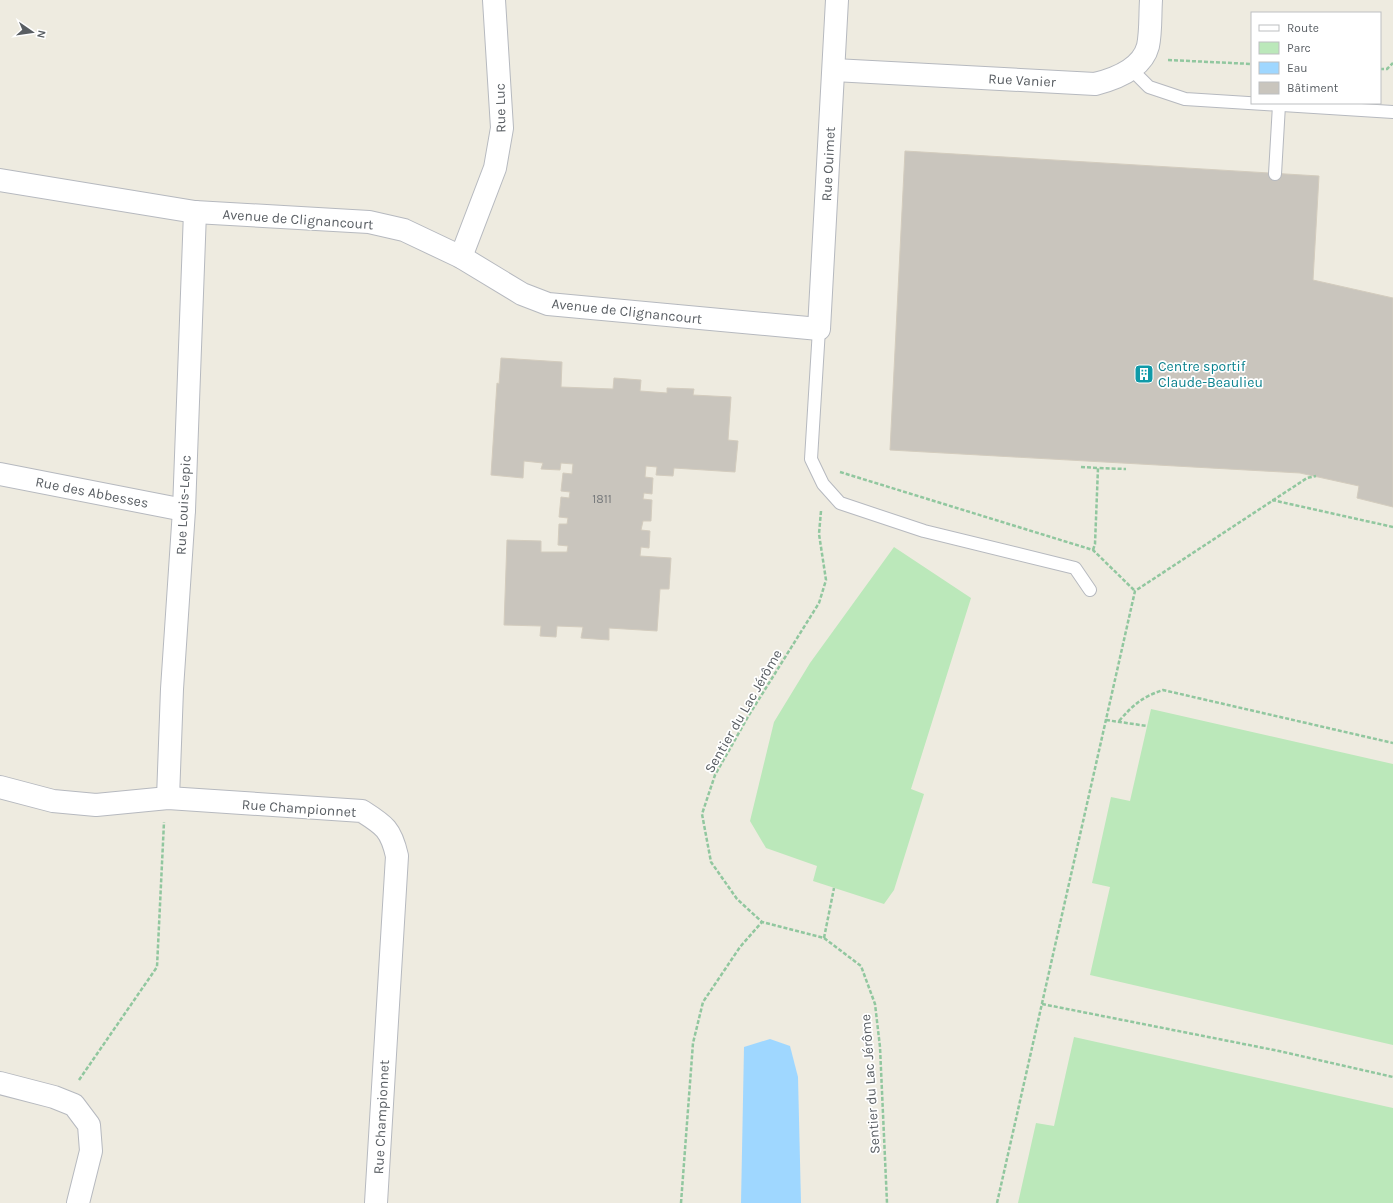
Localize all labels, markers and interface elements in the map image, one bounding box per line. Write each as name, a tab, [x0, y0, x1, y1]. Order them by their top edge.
north arrow	[12, 12, 52, 52]
legend	[1251, 12, 1381, 104]
text: Route	[1287, 21, 1319, 35]
text: N	[34, 29, 48, 39]
text: Parc	[1287, 41, 1311, 55]
text: Eau	[1287, 61, 1308, 75]
street label: Rue Vanier	[988, 70, 1057, 91]
text: Bâtiment	[1287, 81, 1339, 95]
street label: Rue Luc	[492, 83, 509, 133]
street label: Rue Ouimet	[818, 126, 839, 202]
street label: Avenue de Clignancourt	[222, 206, 374, 233]
street label: Avenue de Clignancourt	[551, 295, 703, 328]
place label: Centre sportif Claude-Beaulieu	[1158, 358, 1263, 391]
building icon: Centre sportif Claude-Beaulieu	[1133, 363, 1155, 385]
street label: Rue Louis-Lepic	[172, 455, 195, 555]
street label: Rue des Abbesses	[34, 473, 150, 512]
house number: 1811	[592, 492, 612, 506]
street label: Sentier du Lac Jérôme	[701, 646, 786, 776]
street label: Rue Championnet	[241, 796, 357, 821]
street label: Sentier du Lac Jérôme	[857, 1014, 884, 1154]
street label: Rue Championnet	[370, 1059, 393, 1175]

